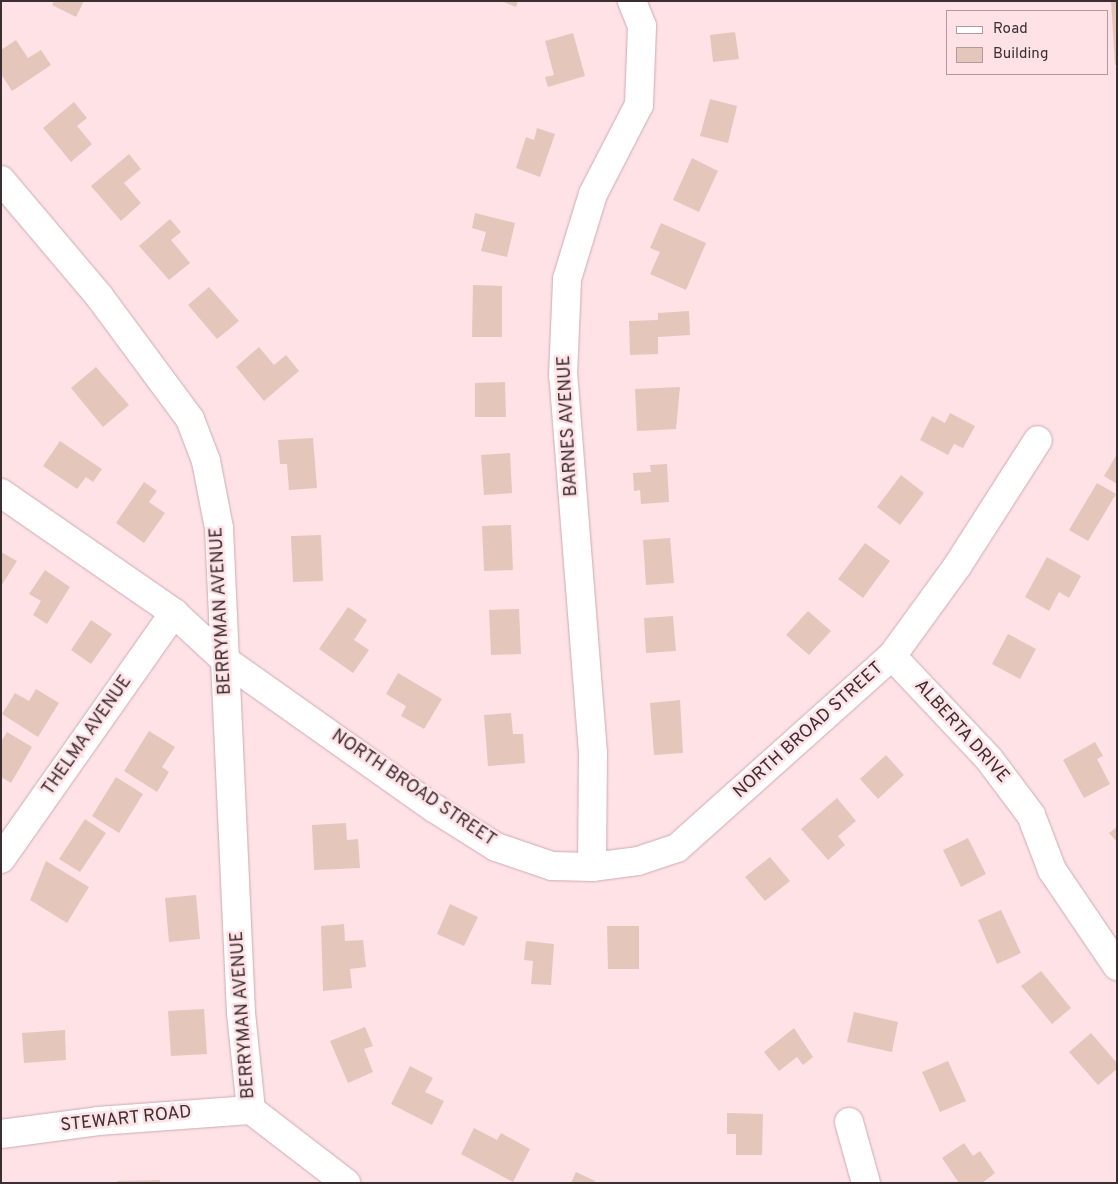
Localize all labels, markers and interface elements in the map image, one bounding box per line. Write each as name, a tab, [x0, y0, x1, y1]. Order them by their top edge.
legend	[946, 10, 1108, 75]
text: Road	[993, 20, 1028, 39]
text: Building	[993, 45, 1048, 64]
street label: BARNES AVENUE	[555, 355, 583, 497]
street label: BERRYMAN AVENUE	[207, 526, 237, 696]
street label: NORTH BROAD STREET	[730, 658, 888, 804]
street label: THELMA AVENUE	[38, 671, 138, 801]
street label: ALBERTA DRIVE	[909, 676, 1013, 788]
street label: NORTH BROAD STREET	[327, 726, 499, 852]
street label: BERRYMAN AVENUE	[227, 930, 261, 1100]
street label: STEWART ROAD	[59, 1102, 193, 1138]

